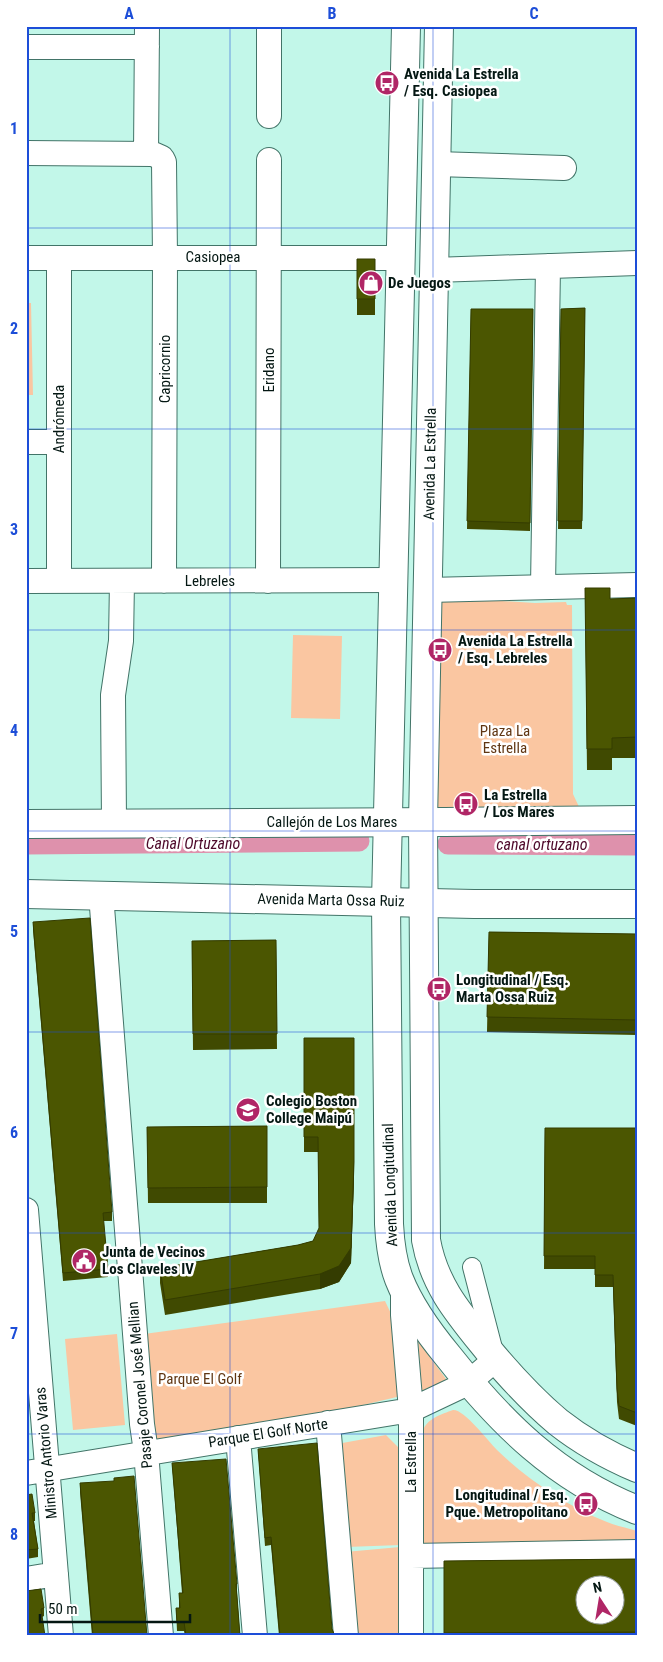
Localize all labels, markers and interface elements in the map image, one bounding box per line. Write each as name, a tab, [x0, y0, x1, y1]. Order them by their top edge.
text: A	[124, 4, 134, 23]
text: B	[328, 4, 337, 23]
text: C	[529, 4, 539, 23]
place label: Avenida La Estrella / Esq. Casiopea	[404, 65, 519, 100]
bus stop icon: Avenida La Estrella / Esq. Casiopea	[374, 70, 400, 96]
text: 1	[10, 119, 18, 138]
street label: Casiopea	[185, 248, 241, 266]
shop icon: De Juegos	[358, 270, 384, 296]
place label: De Juegos	[388, 274, 451, 292]
text: 2	[10, 319, 18, 338]
street label: Capricornio	[156, 335, 174, 403]
street label: Eridano	[260, 348, 278, 392]
street label: Andrómeda	[50, 385, 68, 453]
street label: Avenida La Estrella	[420, 408, 440, 520]
text: 3	[10, 520, 18, 539]
street label: Lebreles	[185, 572, 235, 590]
place label: Avenida La Estrella / Esq. Lebreles	[458, 632, 573, 667]
bus stop icon: Avenida La Estrella / Esq. Lebreles	[427, 637, 453, 663]
text: 4	[10, 721, 18, 740]
park label: Plaza La Estrella	[480, 722, 530, 757]
place label: La Estrella / Los Mares	[484, 786, 555, 821]
bus stop icon: La Estrella / Los Mares	[453, 791, 479, 817]
street label: Callejón de Los Mares	[267, 813, 398, 831]
water label: Canal Ortuzano	[146, 834, 240, 853]
water label: canal ortuzano	[496, 835, 588, 854]
street label: Avenida Marta Ossa Ruiz	[257, 890, 405, 910]
text: 5	[10, 922, 18, 941]
place label: Longitudinal / Esq. Marta Ossa Ruiz	[456, 971, 569, 1006]
bus stop icon: Longitudinal / Esq. Marta Ossa Ruiz	[426, 976, 452, 1002]
place label: Colegio Boston College Maipú	[266, 1092, 357, 1127]
school or university icon: Colegio Boston College Maipú	[235, 1097, 261, 1123]
text: 6	[10, 1123, 18, 1142]
street label: Avenida Longitudinal	[379, 1123, 401, 1247]
place label: Junta de Vecinos Los Claveles IV	[102, 1243, 205, 1278]
public building icon: Junta de Vecinos Los Claveles IV	[71, 1248, 97, 1274]
street label: Pasaje Coronel José Mellian	[124, 1301, 156, 1469]
text: 7	[10, 1324, 18, 1343]
park label: Parque El Golf	[158, 1370, 242, 1388]
street label: Ministro Antorio Varas	[31, 1386, 61, 1520]
street label: Parque El Golf Norte	[207, 1415, 329, 1451]
street label: La Estrella	[402, 1431, 420, 1493]
place label: Longitudinal / Esq. Pque. Metropolitano	[445, 1486, 568, 1521]
bus stop icon: Longitudinal / Esq. Pque. Metropolitano	[573, 1491, 599, 1517]
text: 8	[10, 1525, 18, 1544]
north arrow	[576, 1574, 626, 1624]
text: N	[591, 1579, 603, 1596]
scale bar	[40, 1592, 190, 1624]
text: 50 m	[48, 1600, 78, 1618]

